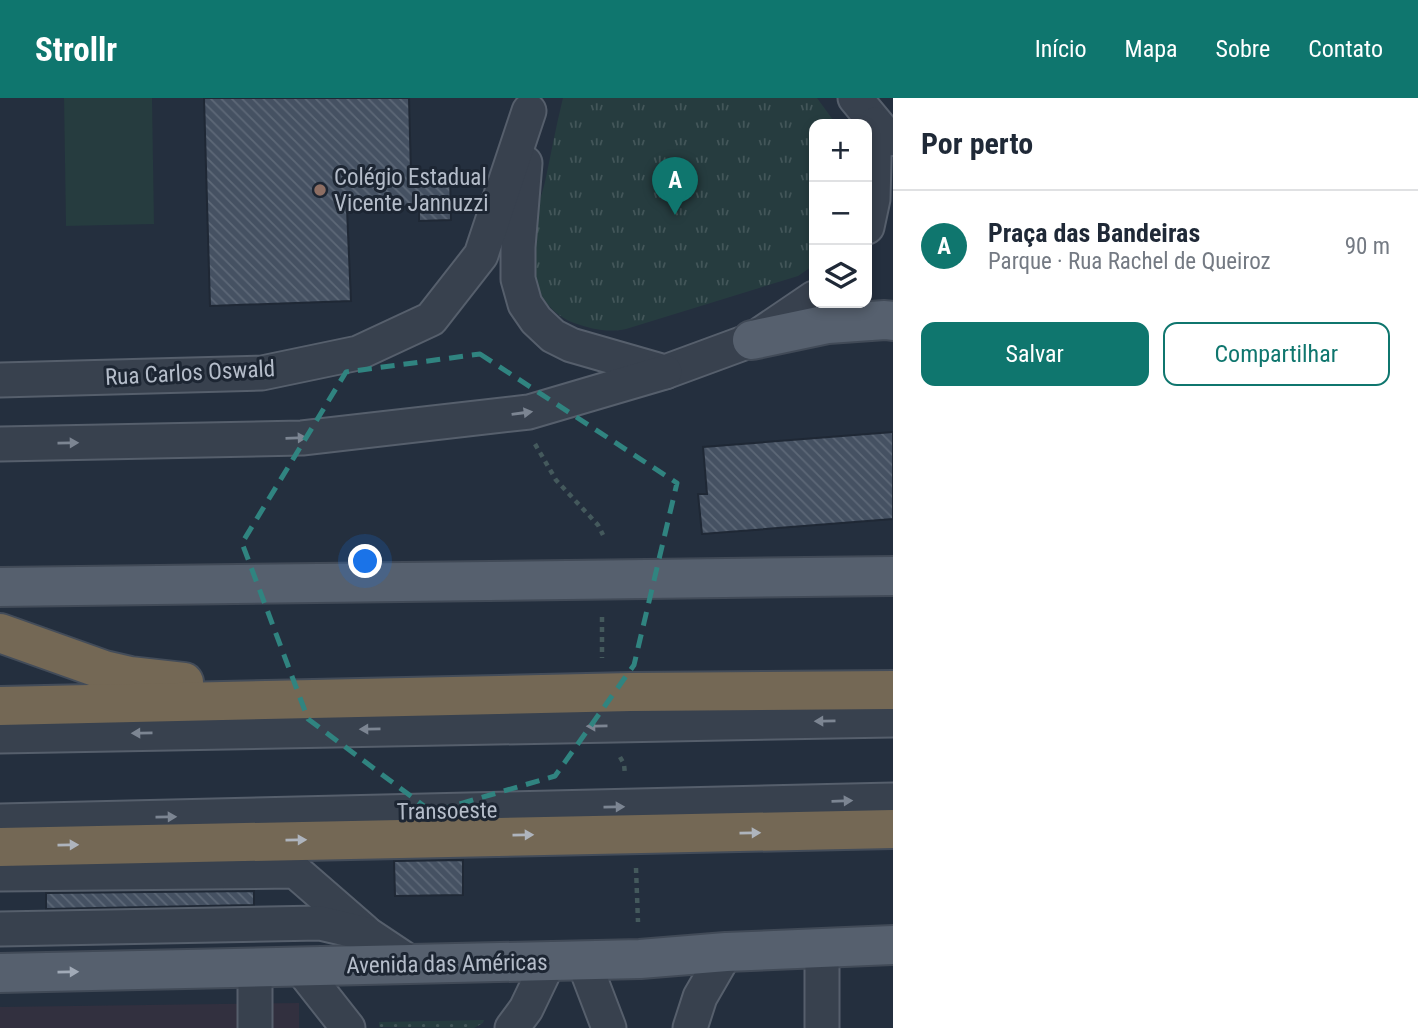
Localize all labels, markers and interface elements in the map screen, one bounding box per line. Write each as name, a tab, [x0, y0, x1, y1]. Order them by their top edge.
text: Strollr	[35, 30, 117, 69]
text: Início	[1035, 35, 1087, 63]
text: Mapa	[1125, 35, 1178, 63]
text: Sobre	[1216, 35, 1270, 63]
text: Contato	[1308, 35, 1383, 63]
map controls	[809, 119, 872, 308]
button: +	[809, 119, 872, 182]
text: Por perto	[921, 126, 1033, 161]
pin: A	[652, 157, 698, 215]
place label: Colégio Estadual Vicente Jannuzzi	[334, 164, 489, 217]
marker: Colégio Estadual Vicente Jannuzzi	[312, 182, 328, 198]
button: −	[809, 182, 872, 245]
text: Praça das Bandeiras	[988, 218, 1200, 248]
text: A	[937, 233, 951, 260]
text: 90 m	[1345, 233, 1390, 260]
button: layers	[809, 245, 872, 308]
text: Parque · Rua Rachel de Queiroz	[988, 248, 1271, 275]
button: Salvar	[921, 322, 1149, 386]
button: Compartilhar	[1163, 322, 1390, 386]
street label: Rua Carlos Oswald	[104, 355, 276, 391]
one-way arrow	[511, 407, 533, 418]
one-way arrow	[285, 432, 307, 443]
one-way arrow	[57, 437, 79, 448]
your location	[348, 544, 382, 578]
one-way arrow	[814, 716, 836, 727]
one-way arrow	[586, 720, 608, 731]
one-way arrow	[359, 724, 381, 735]
one-way arrow	[131, 728, 153, 739]
one-way arrow	[831, 795, 853, 807]
street label: Transoeste	[396, 797, 498, 825]
one-way arrow	[603, 802, 625, 813]
one-way arrow	[155, 812, 177, 823]
one-way arrow	[740, 827, 762, 838]
one-way arrow	[512, 830, 534, 841]
one-way arrow	[285, 835, 307, 846]
one-way arrow	[57, 839, 79, 851]
street label: Avenida das Américas	[346, 949, 548, 979]
one-way arrow	[57, 966, 79, 977]

